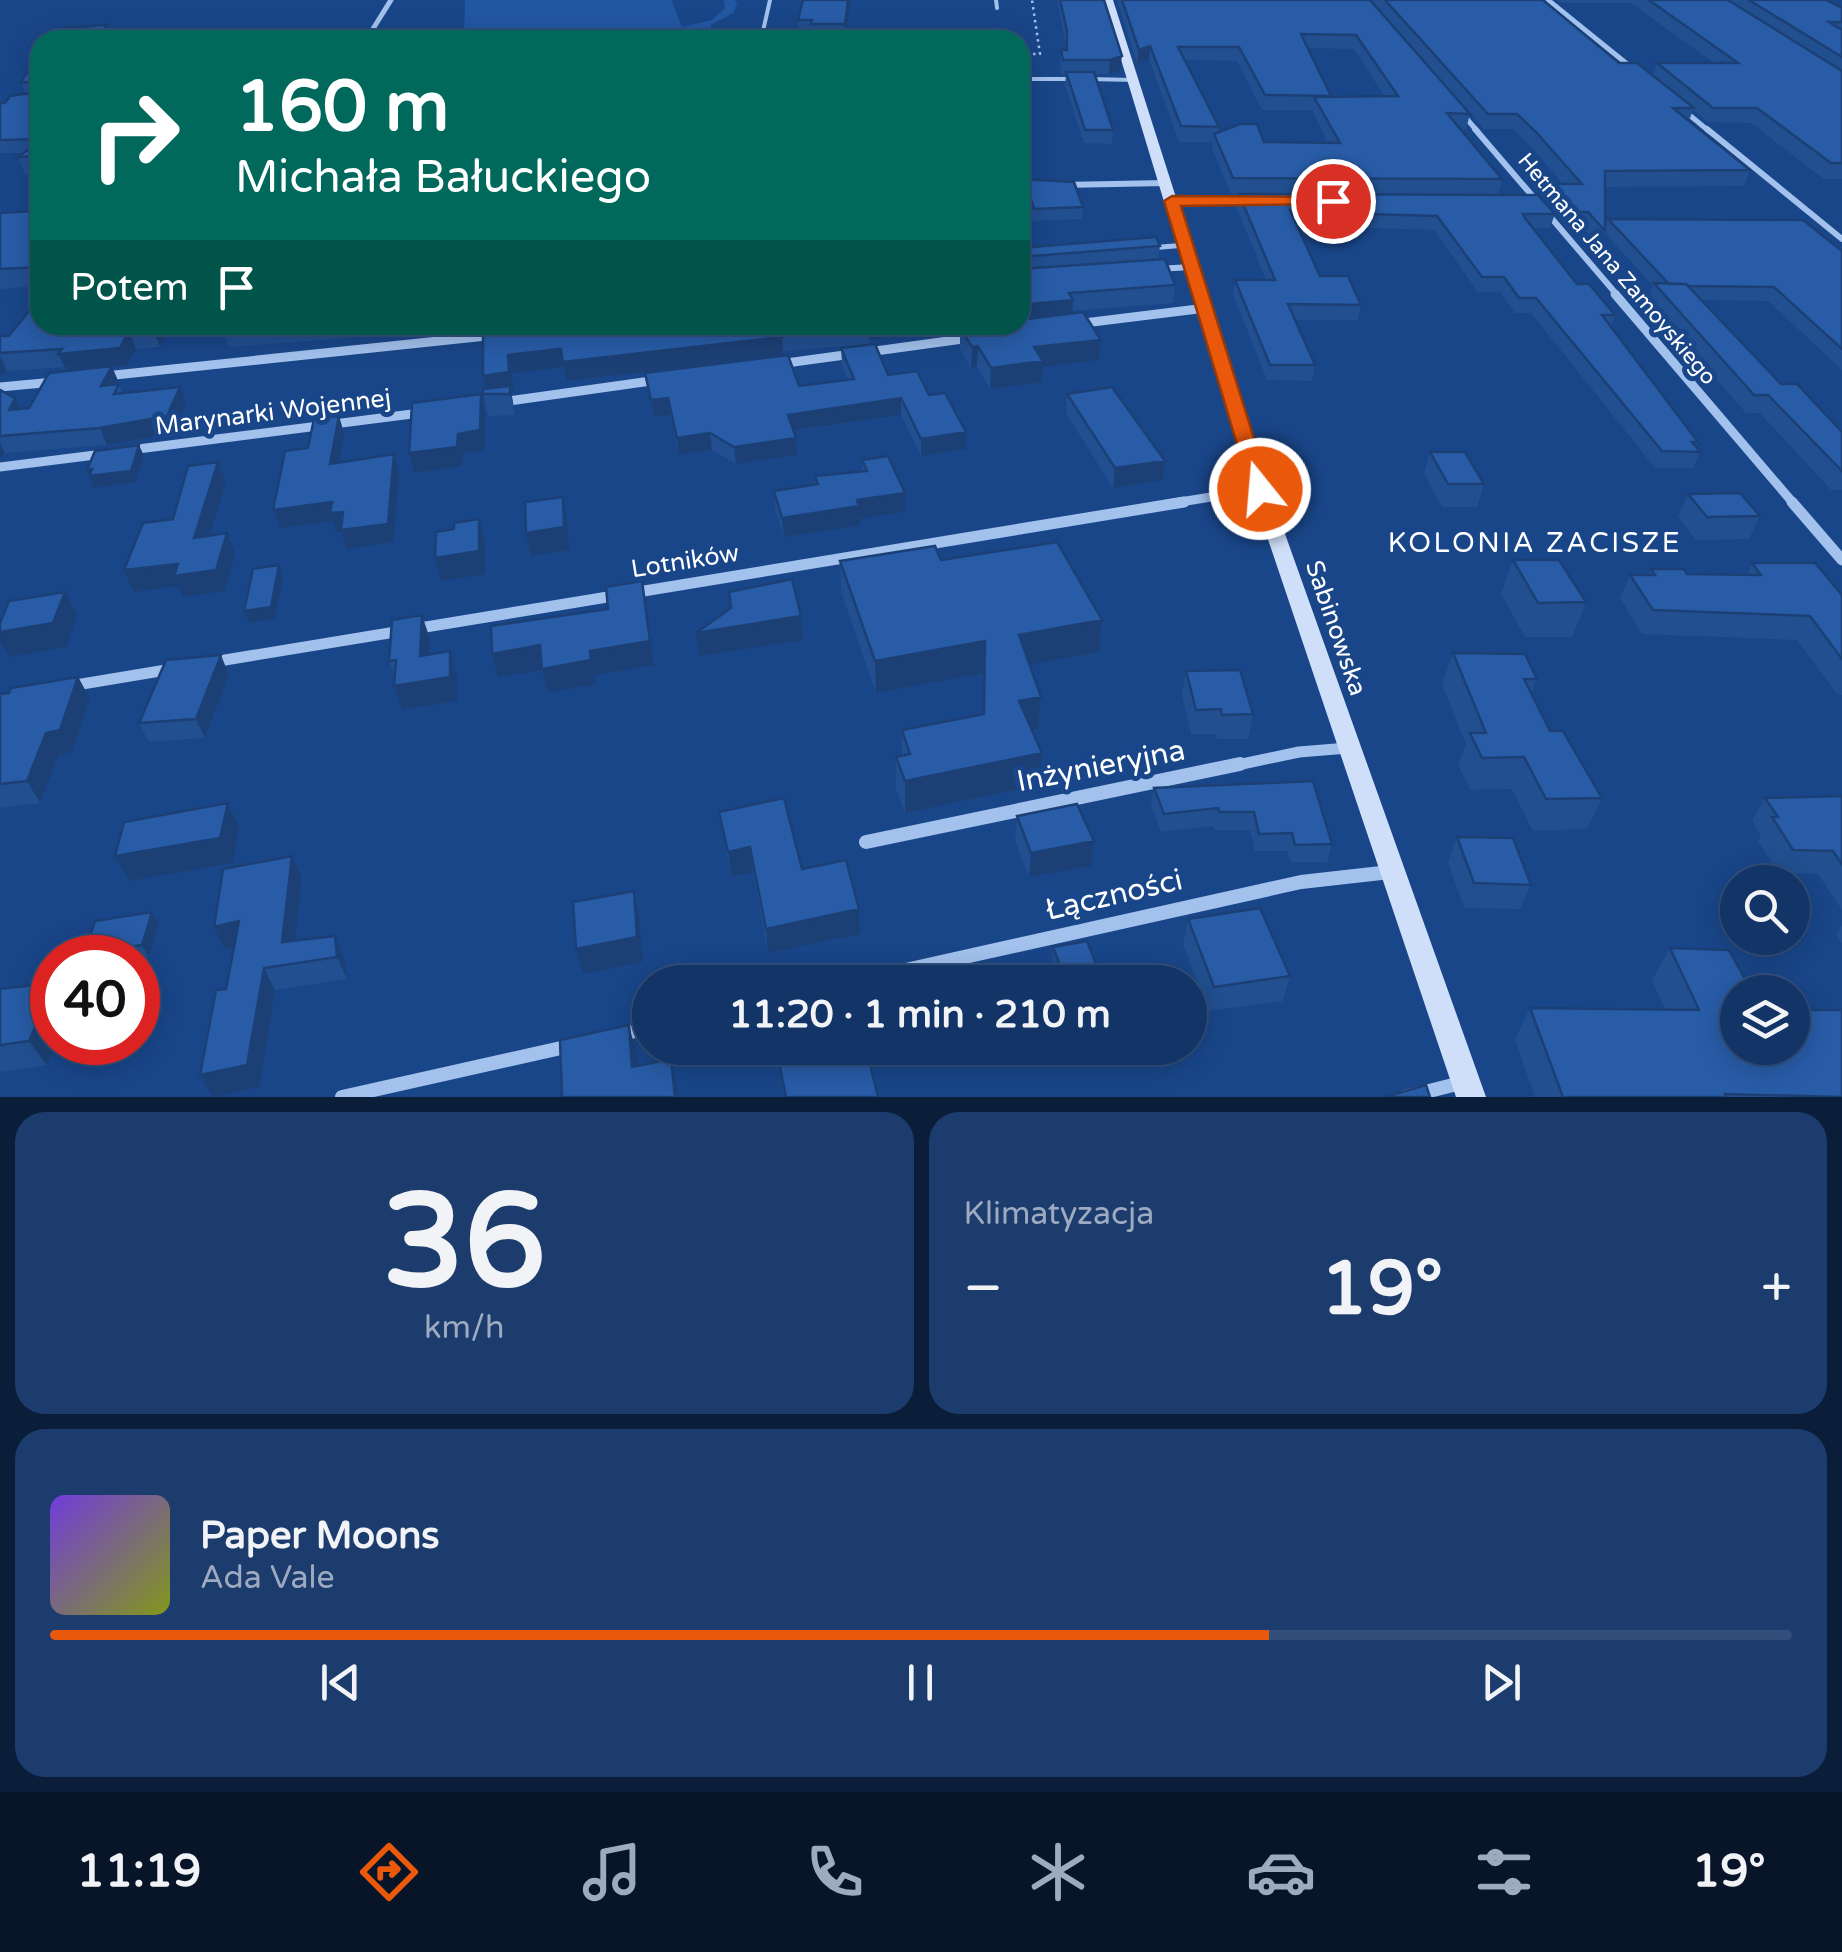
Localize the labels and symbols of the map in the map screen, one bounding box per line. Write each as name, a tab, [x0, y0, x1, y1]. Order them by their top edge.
street label: Hetmana Jana Zamoyskiego	[1512, 148, 1722, 390]
pin	[1291, 159, 1376, 244]
street label: Marynarki Wojennej	[153, 383, 393, 441]
position arrow	[1208, 437, 1312, 541]
district label: KOLONIA ZACISZE	[1388, 526, 1682, 560]
street label: Lotników	[629, 538, 741, 584]
street label: Sabinowska	[1299, 556, 1373, 700]
street label: Inżynieryjna	[1014, 732, 1188, 800]
street label: Łączności	[1042, 861, 1186, 929]
speed limit sign: 40	[30, 935, 160, 1065]

